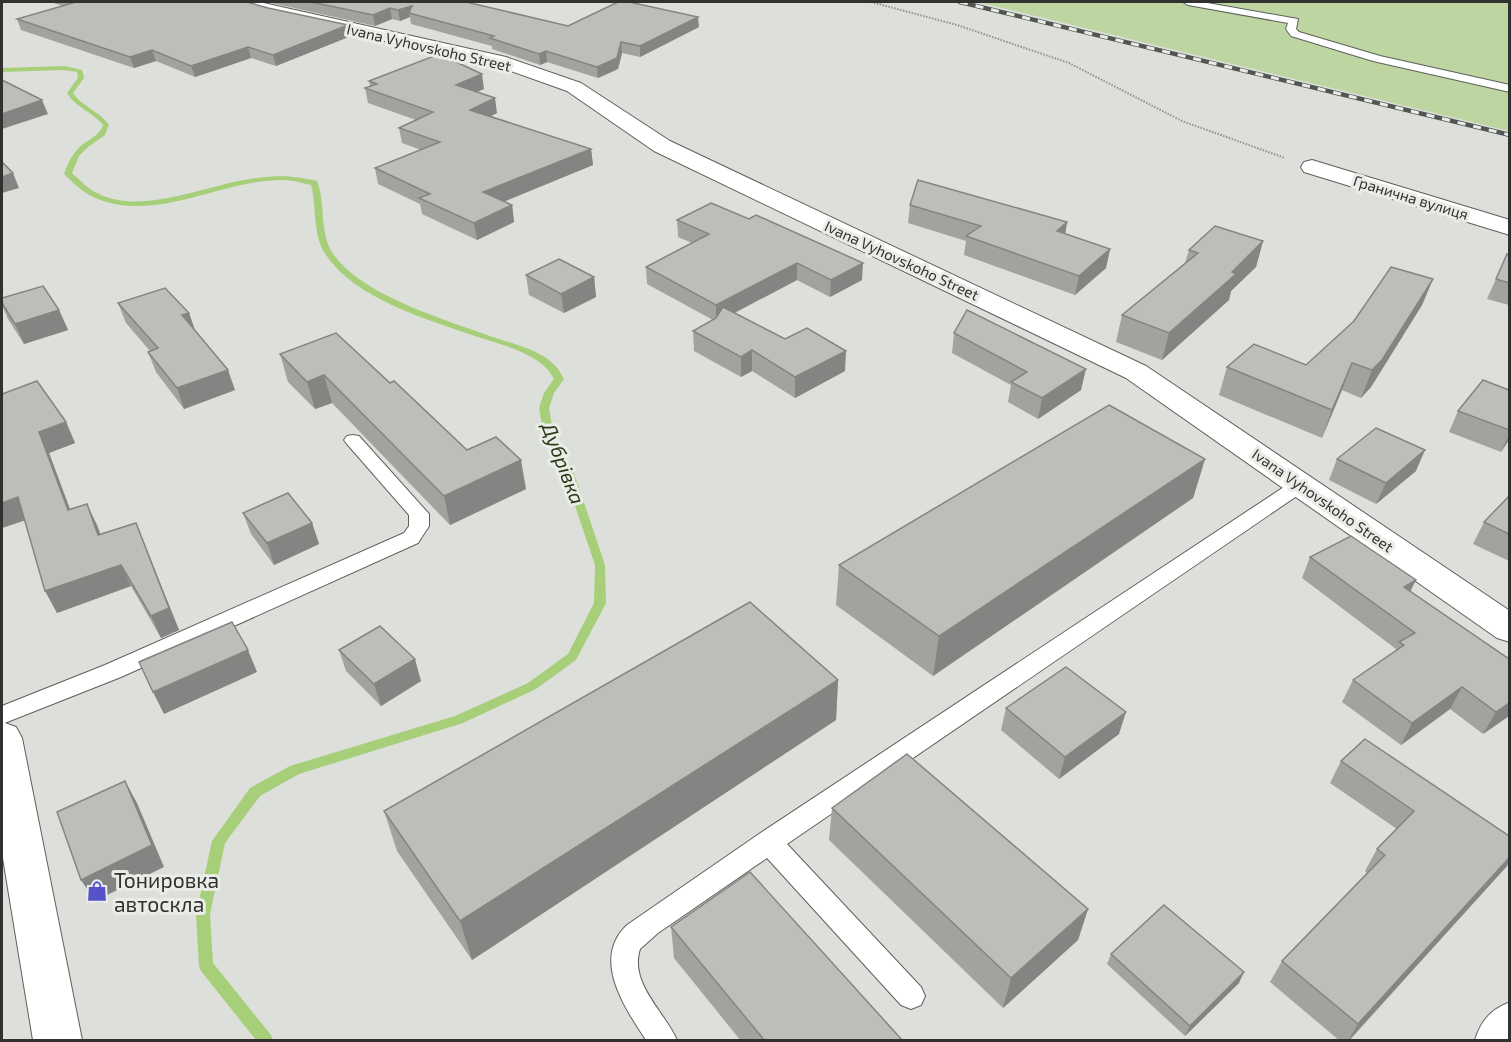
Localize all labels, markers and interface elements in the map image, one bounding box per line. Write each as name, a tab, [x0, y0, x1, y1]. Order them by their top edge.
street label: Ivana Vyhovskoho Street	[345, 19, 513, 75]
street label: Гранична вулиця	[1351, 171, 1471, 224]
street label: Ivana Vyhovskoho Street	[822, 216, 982, 304]
water label: Дубрівка	[537, 418, 591, 507]
street label: Ivana Vyhovskoho Street	[1249, 444, 1397, 556]
place label: Тонировка автоскла	[114, 867, 219, 916]
shop icon: Тонировка автоскла	[85, 879, 109, 903]

